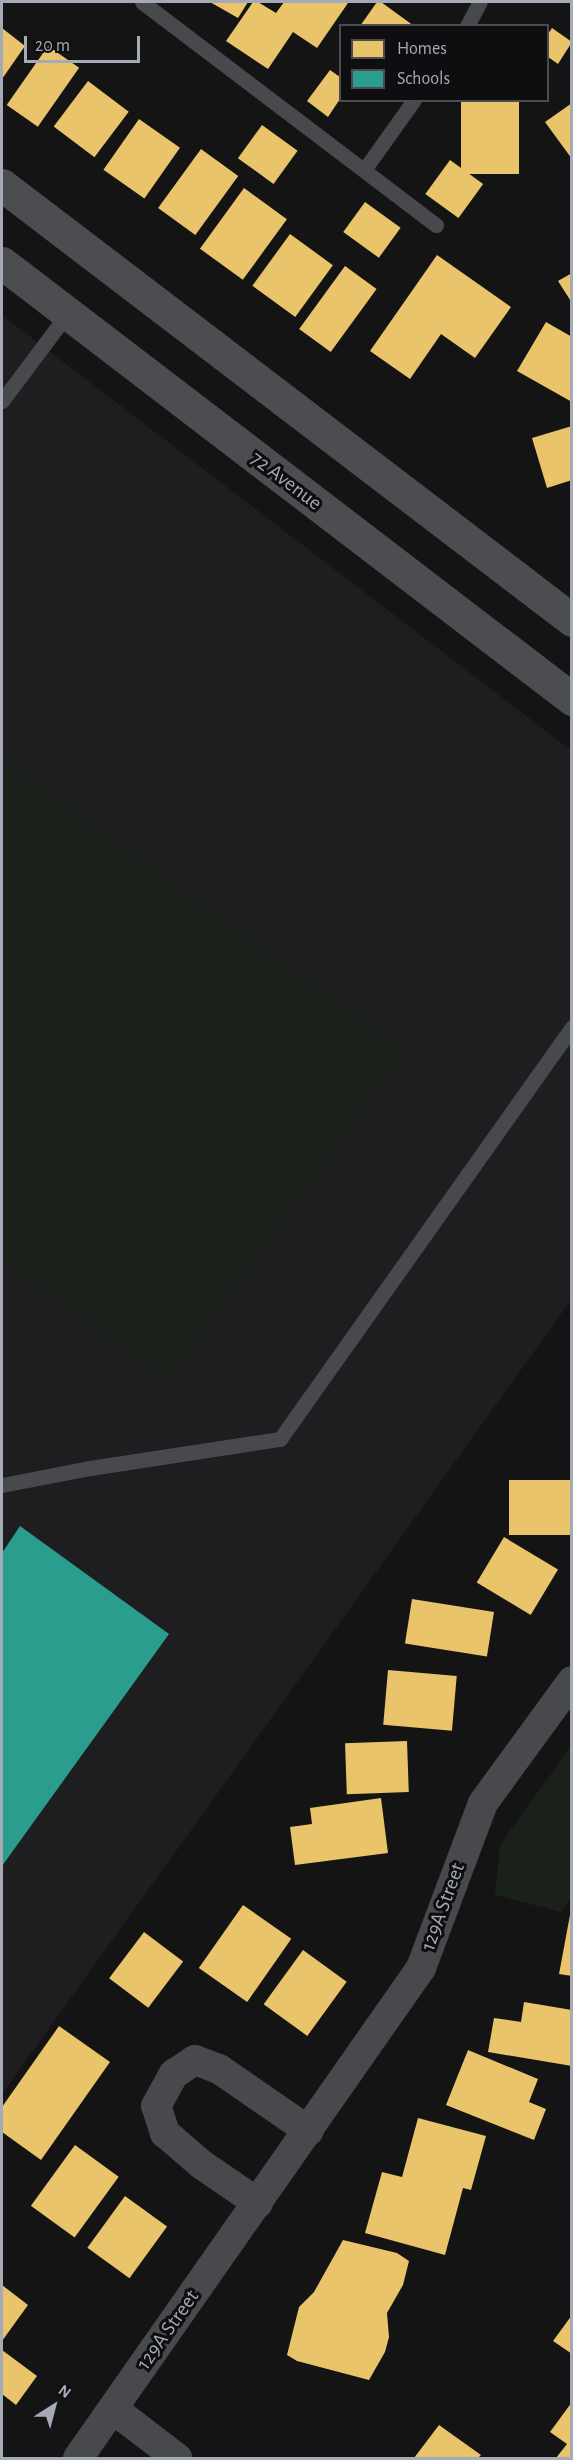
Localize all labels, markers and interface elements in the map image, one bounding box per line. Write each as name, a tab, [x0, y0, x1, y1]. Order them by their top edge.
scale bar	[27, 24, 142, 62]
legend	[339, 24, 549, 102]
text: 20 m	[35, 37, 70, 55]
text: Homes	[397, 40, 447, 58]
text: Schools	[397, 70, 450, 88]
street label: 72 Avenue	[245, 446, 327, 516]
street label: 129A Street	[415, 1860, 471, 1954]
street label: 129A Street	[131, 2285, 205, 2375]
north arrow	[24, 2376, 84, 2436]
text: N	[55, 2382, 74, 2401]

